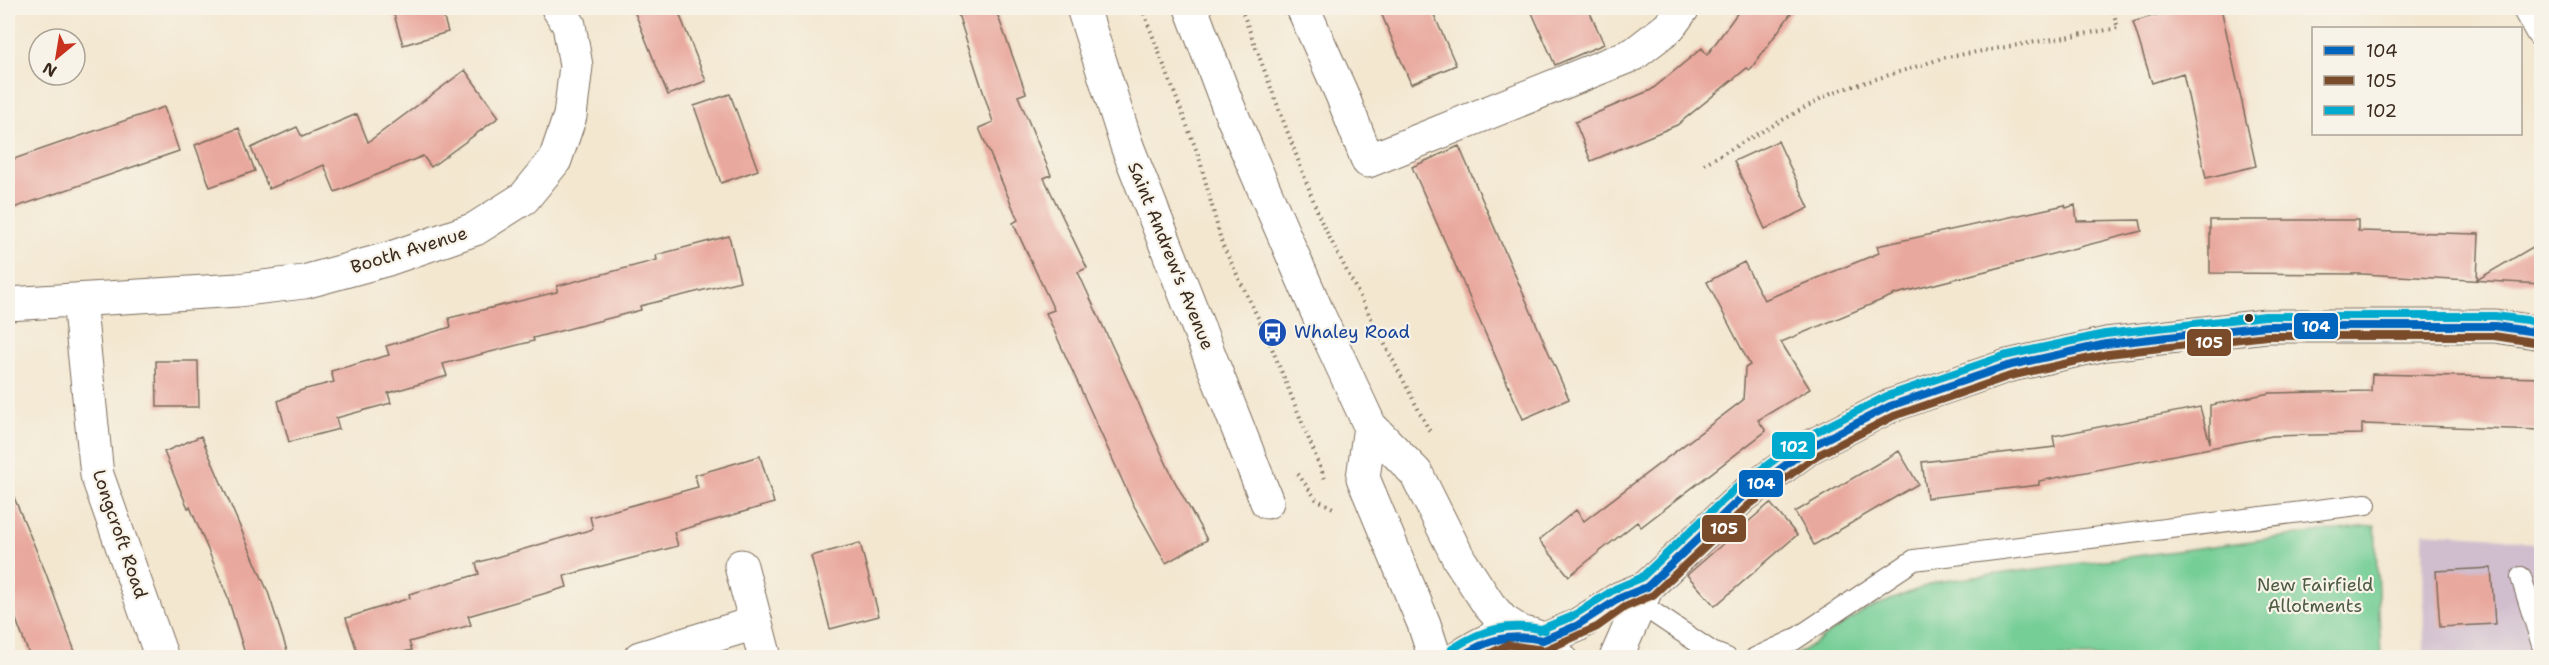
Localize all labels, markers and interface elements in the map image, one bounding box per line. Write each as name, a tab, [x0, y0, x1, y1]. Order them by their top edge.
north arrow	[27, 27, 87, 87]
legend	[2312, 27, 2522, 135]
text: 104	[2366, 39, 2398, 63]
text: N	[39, 57, 60, 82]
text: 105	[2366, 69, 2396, 93]
text: 102	[2366, 99, 2397, 123]
street label: Saint Andrew's Avenue	[1122, 159, 1220, 353]
street label: Booth Avenue	[348, 221, 470, 279]
unlabelled marker	[2243, 312, 2255, 324]
line badge: 104	[2293, 312, 2339, 340]
bus stop icon: Whaley Road	[1257, 316, 1289, 348]
text: 104	[2301, 316, 2331, 337]
place label: Whaley Road	[1294, 320, 1410, 344]
line badge: 105	[2186, 328, 2232, 357]
text: 105	[2195, 332, 2223, 353]
line badge: 102	[1771, 431, 1816, 460]
text: 102	[1780, 436, 1808, 457]
street label: Longcroft Road	[87, 466, 153, 602]
line badge: 104	[1738, 469, 1784, 498]
text: 104	[1746, 473, 1776, 494]
line badge: 105	[1701, 514, 1747, 543]
text: 105	[1710, 518, 1738, 539]
park label: New Fairfield Allotments	[2257, 573, 2373, 618]

